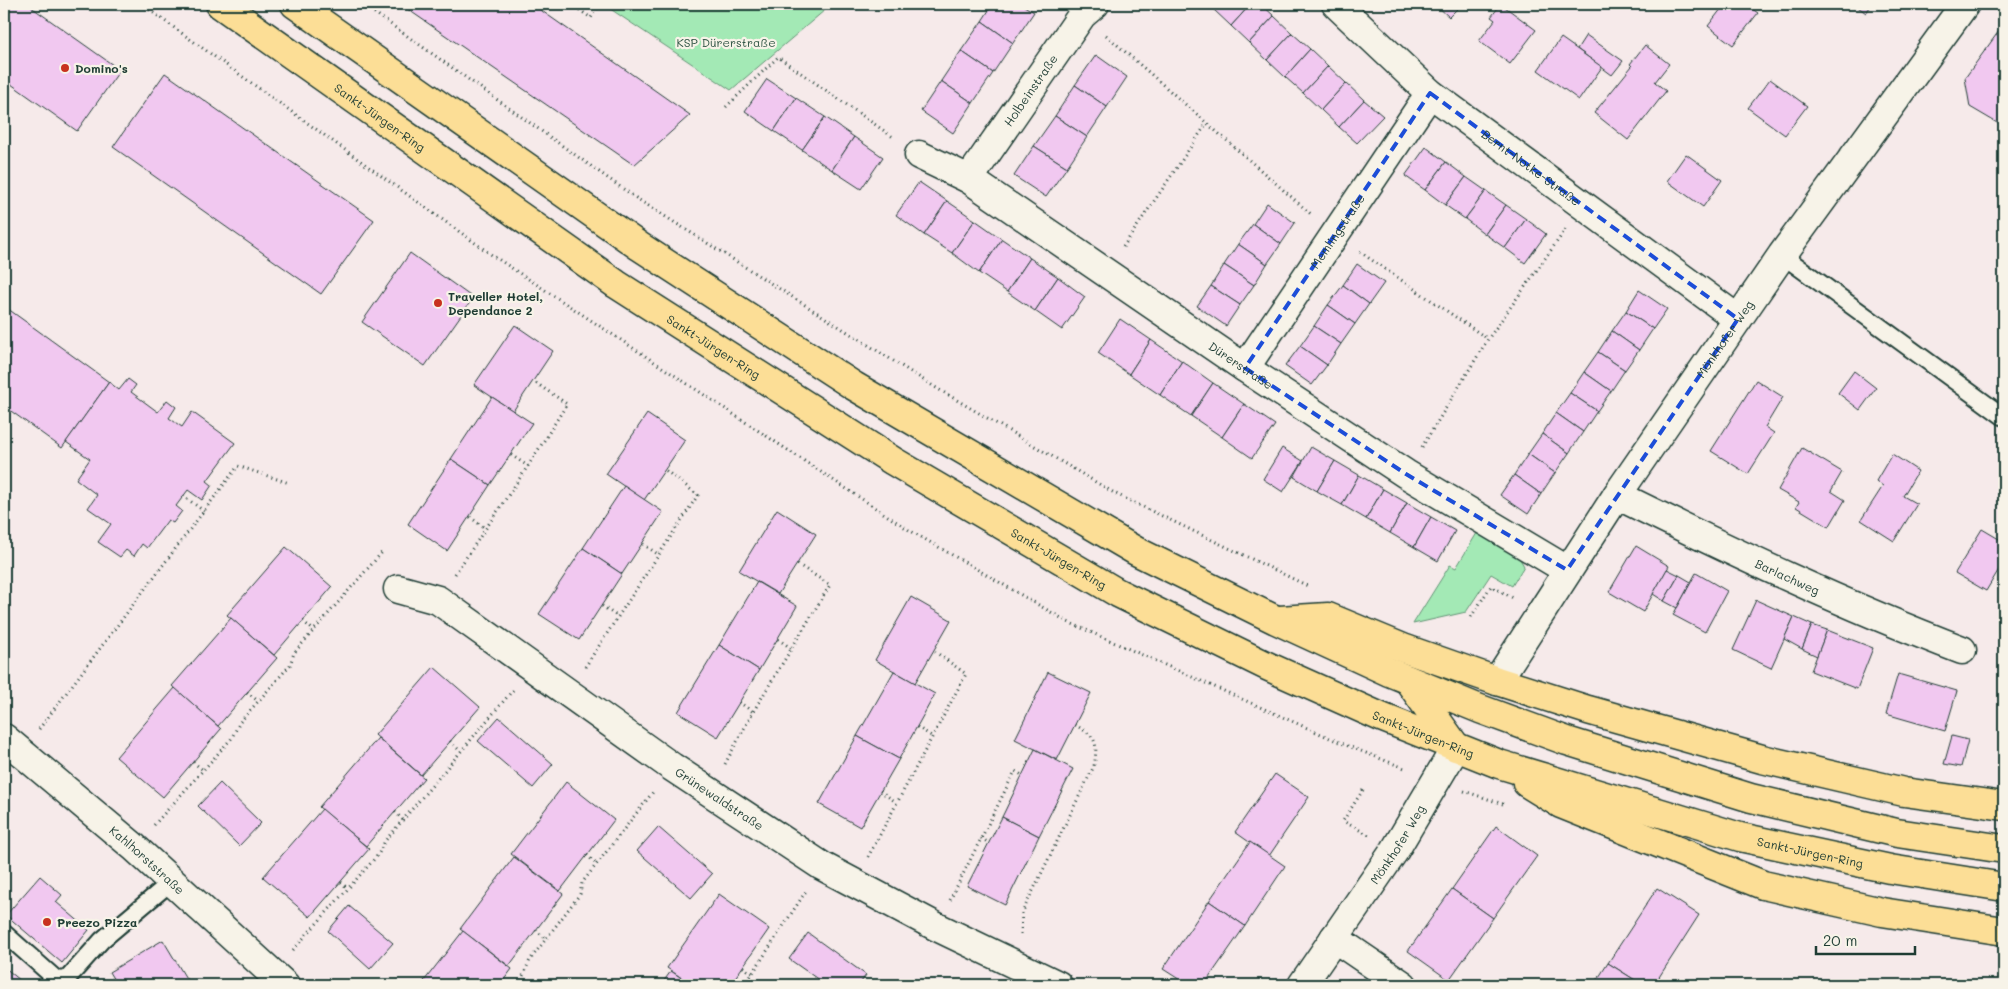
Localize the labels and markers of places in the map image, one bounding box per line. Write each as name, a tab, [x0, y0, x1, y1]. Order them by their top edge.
place label: Domino's	[75, 60, 128, 76]
marker: Domino's	[59, 62, 71, 74]
place label: Traveller Hotel, Dependance 2	[448, 288, 543, 318]
marker: Traveller Hotel, Dependance 2	[432, 297, 444, 309]
place label: Preezo Pizza	[57, 914, 137, 930]
marker: Preezo Pizza	[41, 916, 53, 928]

